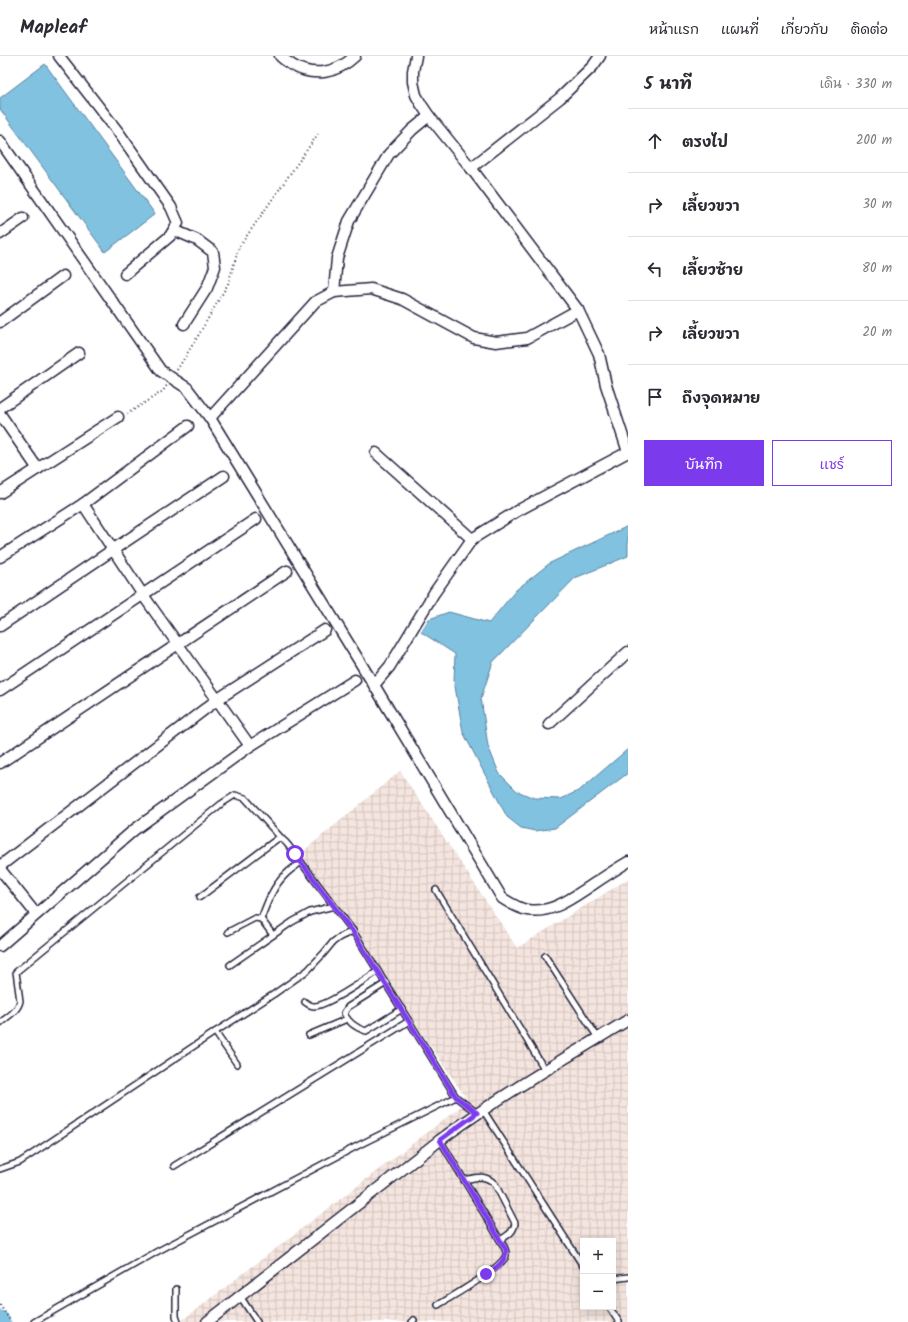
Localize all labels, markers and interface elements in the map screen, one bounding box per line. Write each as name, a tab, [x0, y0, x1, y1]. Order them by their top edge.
text: Mapleaf	[20, 13, 87, 43]
text: หน้าแรก	[649, 19, 699, 41]
text: แผนที่	[721, 19, 759, 41]
text: เกี่ยวกับ	[781, 19, 828, 41]
text: ติดต่อ	[850, 19, 888, 41]
text: 5 นาที	[644, 71, 692, 98]
text: เดิน · 330 m	[820, 74, 892, 95]
icon: ahead	[644, 130, 666, 152]
text: 200 m	[856, 130, 892, 151]
text: ตรงไป	[682, 131, 728, 155]
icon: right	[644, 194, 666, 216]
text: 30 m	[863, 194, 892, 215]
text: เลี้ยวขวา	[682, 195, 740, 219]
icon: left	[644, 258, 666, 280]
text: 80 m	[862, 258, 892, 279]
text: เลี้ยวซ้าย	[682, 259, 743, 283]
icon: right	[644, 322, 666, 344]
text: 20 m	[862, 322, 892, 343]
text: เลี้ยวขวา	[682, 323, 740, 347]
icon: arrive	[644, 386, 666, 408]
text: ถึงจุดหมาย	[682, 387, 760, 411]
button: บันทึก	[644, 440, 764, 486]
button: แชร์	[772, 440, 892, 486]
route start	[286, 845, 304, 863]
map controls	[580, 1238, 616, 1310]
button: +	[580, 1238, 616, 1274]
route end	[477, 1265, 495, 1283]
button: −	[580, 1274, 616, 1310]

